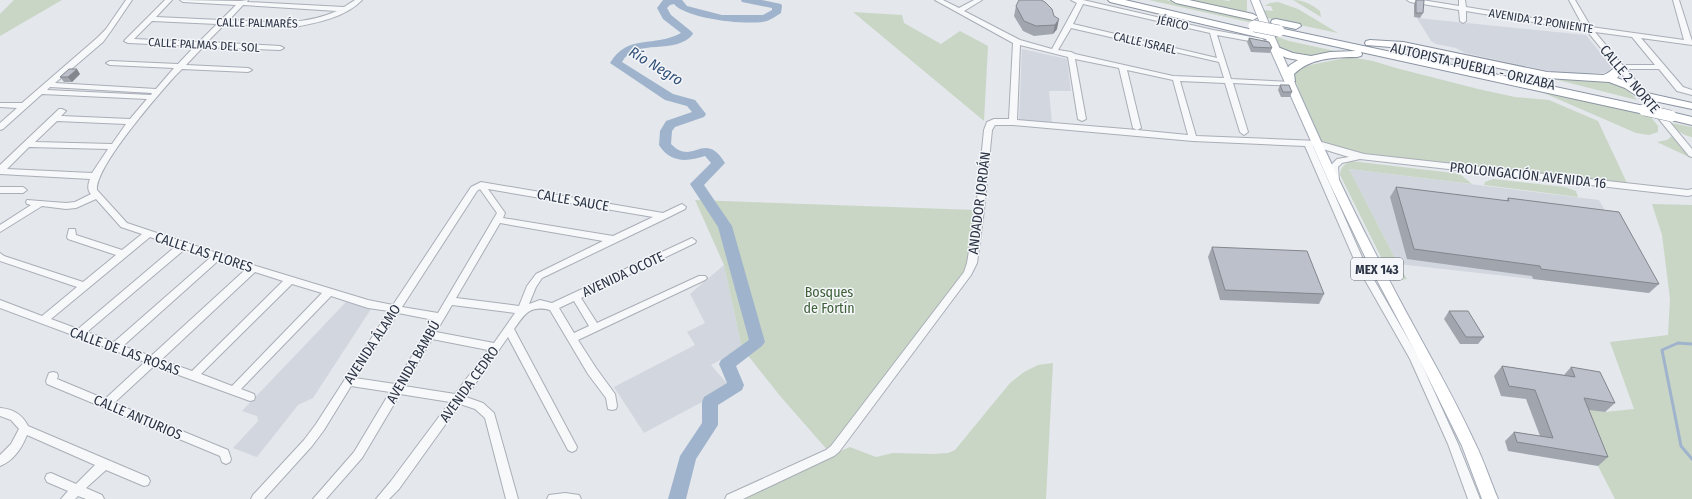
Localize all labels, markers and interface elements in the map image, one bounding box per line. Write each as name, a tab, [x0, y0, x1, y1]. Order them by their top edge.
street label: AVENIDA 12 PONIENTE	[1488, 6, 1595, 36]
street label: JÉRICO	[1156, 12, 1190, 33]
street label: CALLE PALMARÉS	[216, 14, 298, 31]
street label: CALLE ISRAEL	[1112, 29, 1179, 57]
street label: CALLE PALMAS DEL SOL	[148, 35, 261, 55]
street label: AUTOPISTA PUEBLA - ORIZABA	[1389, 39, 1557, 94]
street label: CALLE 2 NORTE	[1596, 42, 1663, 117]
water label: Río Negro	[626, 43, 686, 89]
street label: ANDADOR JORDÁN	[964, 151, 994, 255]
street label: PROLONGACIÓN AVENIDA 16	[1449, 158, 1607, 192]
street label: CALLE SAUCE	[536, 186, 611, 215]
street label: CALLE LAS FLORES	[153, 229, 255, 276]
street label: AVENIDA OCOTE	[579, 248, 667, 301]
road number: MEX 143	[1351, 258, 1403, 280]
park label: Bosques de Fortín	[803, 284, 855, 317]
street label: AVENIDA ÁLAMO	[340, 301, 404, 387]
street label: AVENIDA BAMBÚ	[382, 317, 444, 407]
street label: CALLE DE LAS ROSAS	[67, 324, 182, 379]
street label: AVENIDA CEDRO	[436, 343, 503, 426]
street label: CALLE ANTURIOS	[91, 391, 185, 444]

